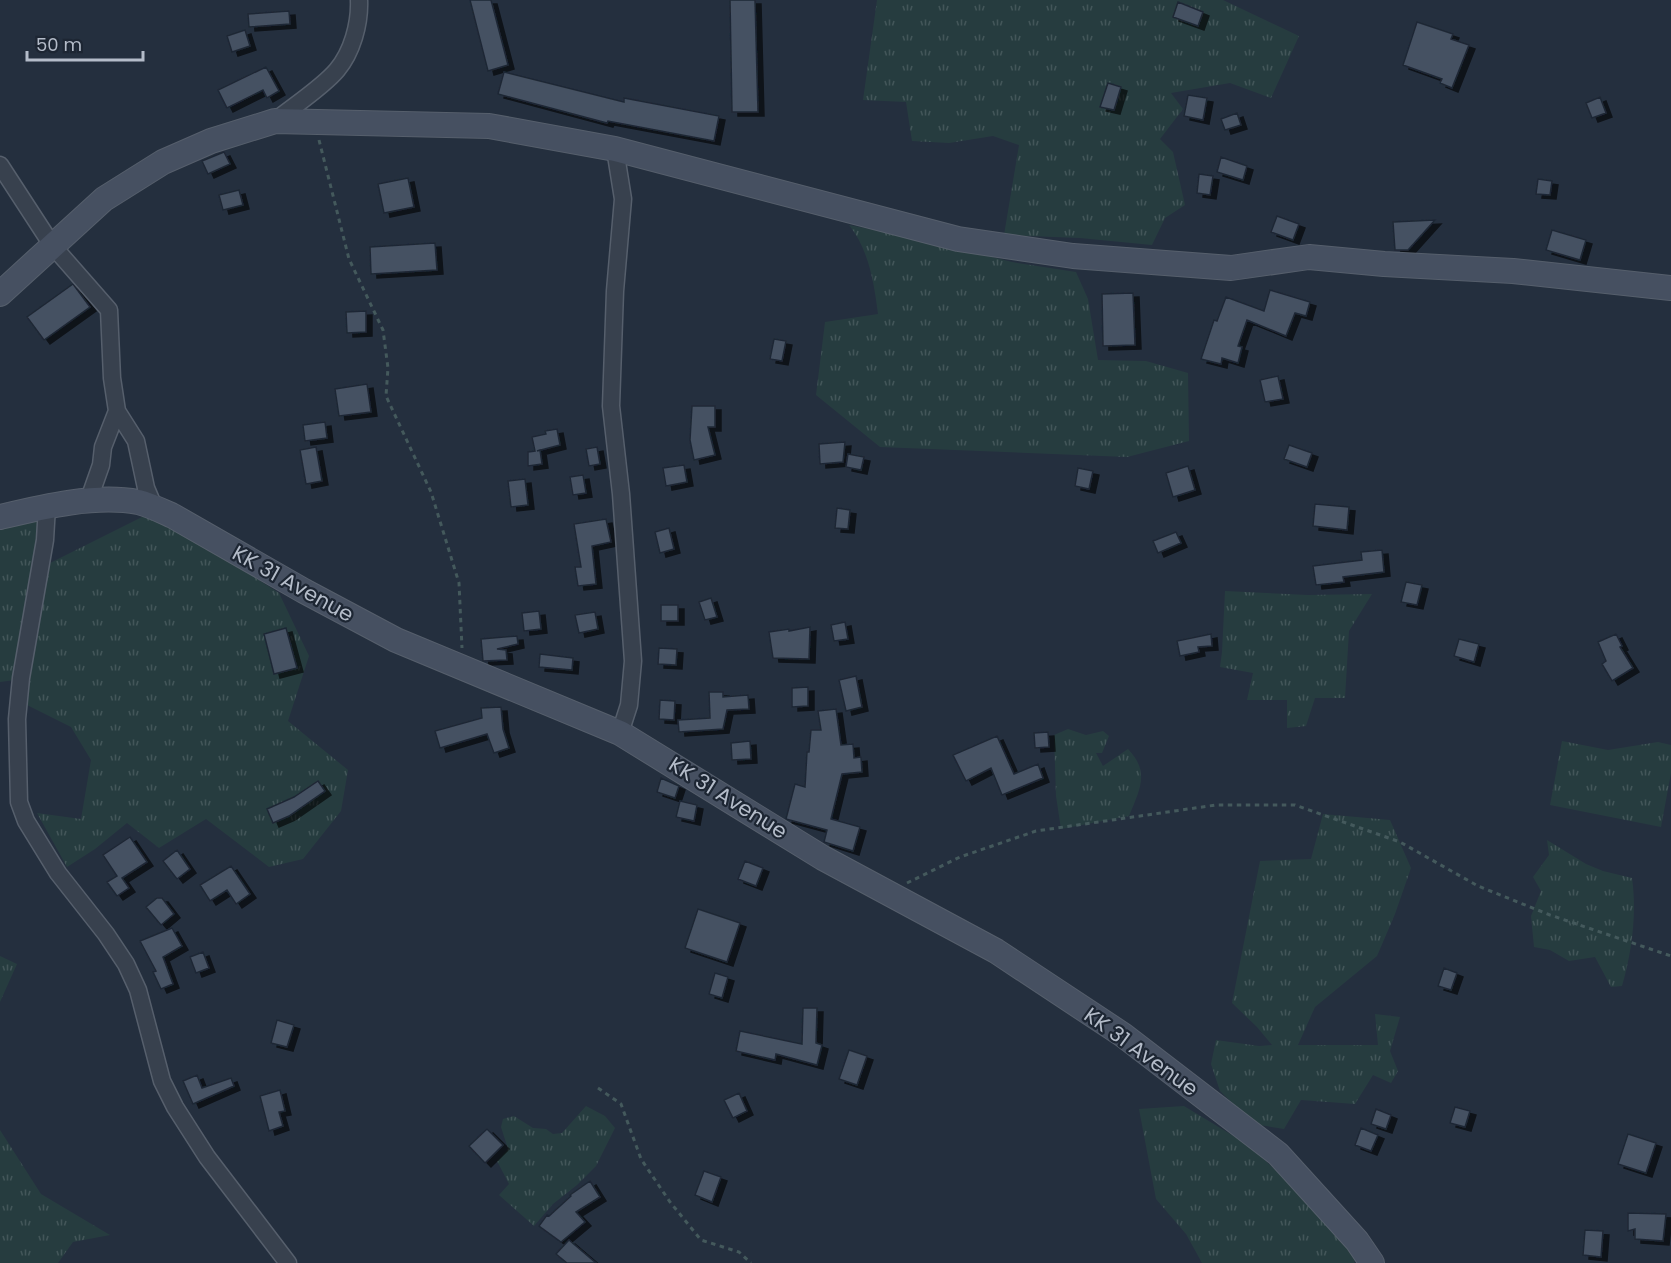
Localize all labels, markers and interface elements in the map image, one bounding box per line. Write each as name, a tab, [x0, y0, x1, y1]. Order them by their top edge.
scale bar	[27, 24, 142, 62]
text: 50 m	[36, 32, 82, 57]
street label: KK 31 Avenue	[227, 538, 359, 629]
street label: KK 31 Avenue	[664, 750, 793, 845]
street label: KK 31 Avenue	[1078, 1000, 1204, 1103]

